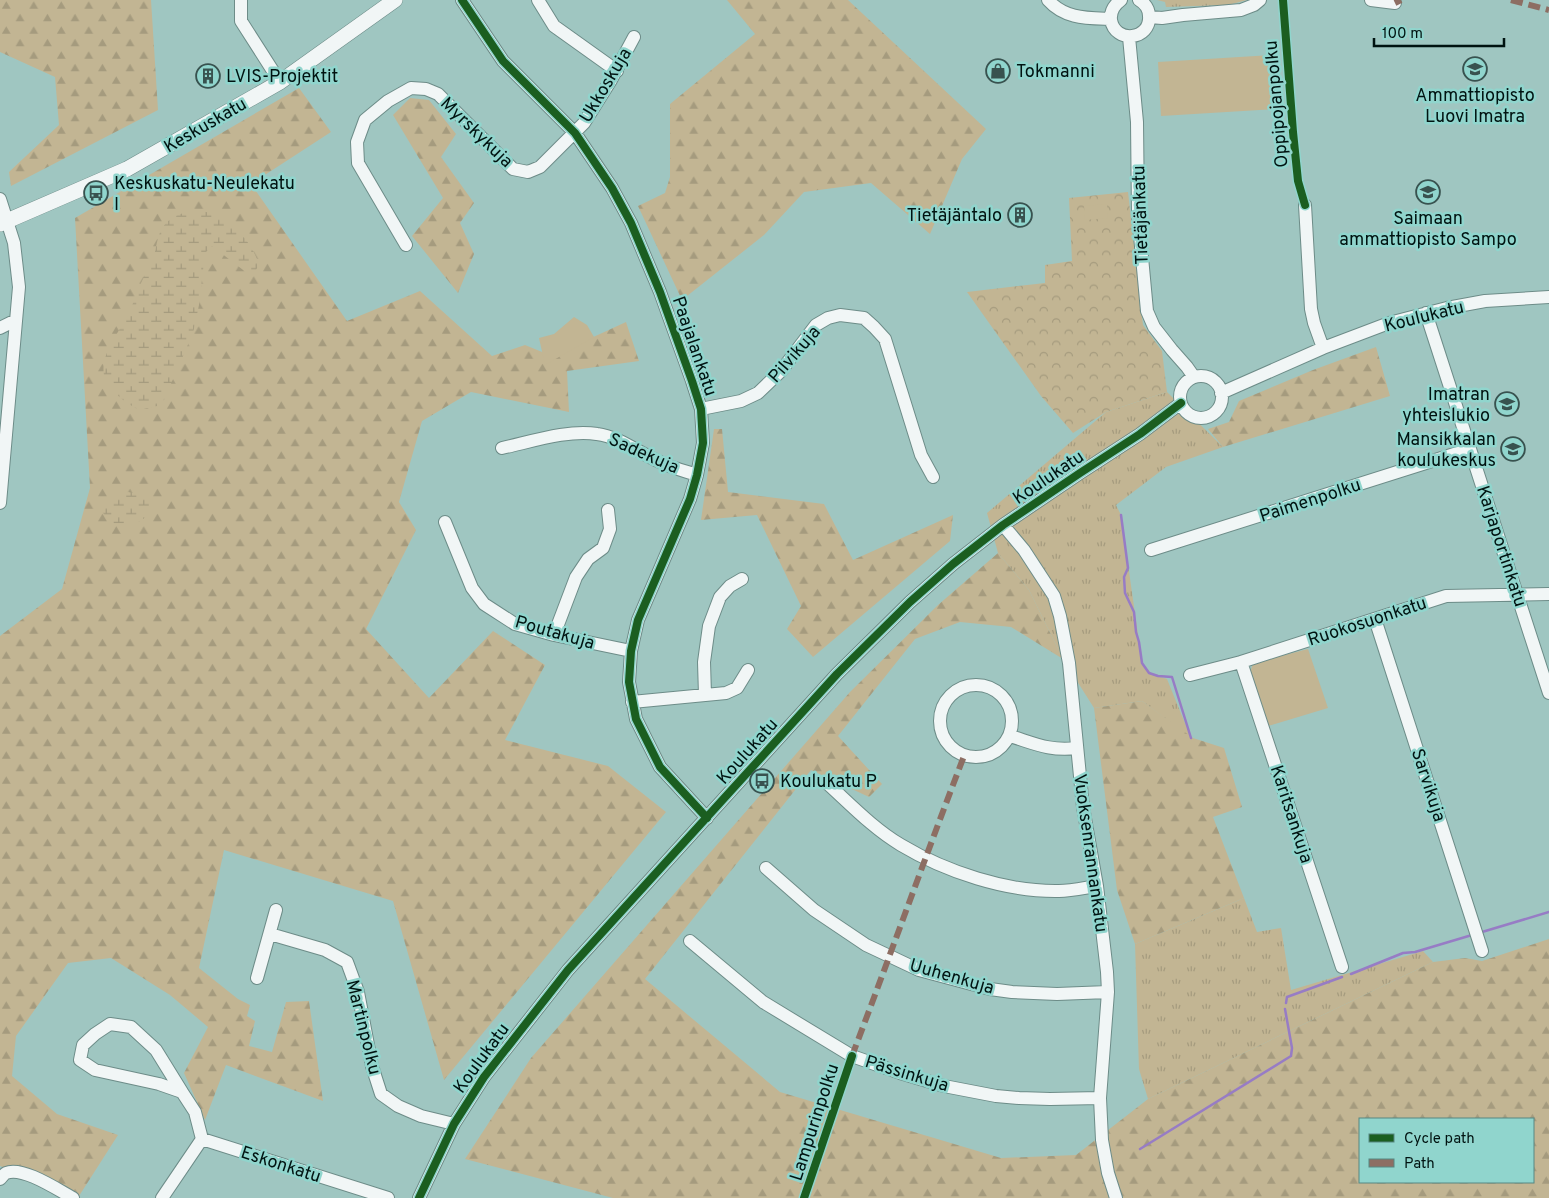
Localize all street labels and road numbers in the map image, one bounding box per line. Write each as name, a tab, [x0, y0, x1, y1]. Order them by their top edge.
street label: Oppipojanpolku	[1260, 39, 1295, 169]
street label: Ukkoskuja	[575, 44, 638, 127]
street label: Keskuskatu	[160, 93, 251, 159]
street label: Myrskykuja	[435, 93, 517, 173]
street label: Tietäjänkatu	[1128, 165, 1155, 265]
street label: Paajalankatu	[666, 294, 721, 399]
street label: Koulukatu	[1382, 296, 1467, 338]
street label: Pilvikuja	[764, 322, 826, 388]
street label: Sadekuja	[605, 429, 682, 480]
street label: Koulukatu	[1009, 446, 1089, 510]
street label: Paimenpolku	[1257, 474, 1364, 529]
street label: Karjaportinkatu	[1470, 483, 1531, 610]
street label: Ruokosuonkatu	[1305, 592, 1430, 653]
street label: Poutakuja	[512, 611, 597, 656]
street label: Koulukatu	[712, 714, 784, 790]
street label: Sarvikuja	[1405, 746, 1450, 825]
street label: Karitsankuja	[1264, 763, 1317, 866]
street label: Vuoksenrannankatu	[1067, 772, 1112, 934]
street label: Uuhenkuja	[907, 954, 997, 1000]
street label: Martinpolku	[340, 978, 385, 1077]
street label: Koulukatu	[449, 1019, 515, 1099]
street label: Pässinkuja	[862, 1051, 951, 1098]
street label: Lampurinpolku	[786, 1061, 845, 1184]
street label: Eskonkatu	[238, 1142, 323, 1189]

